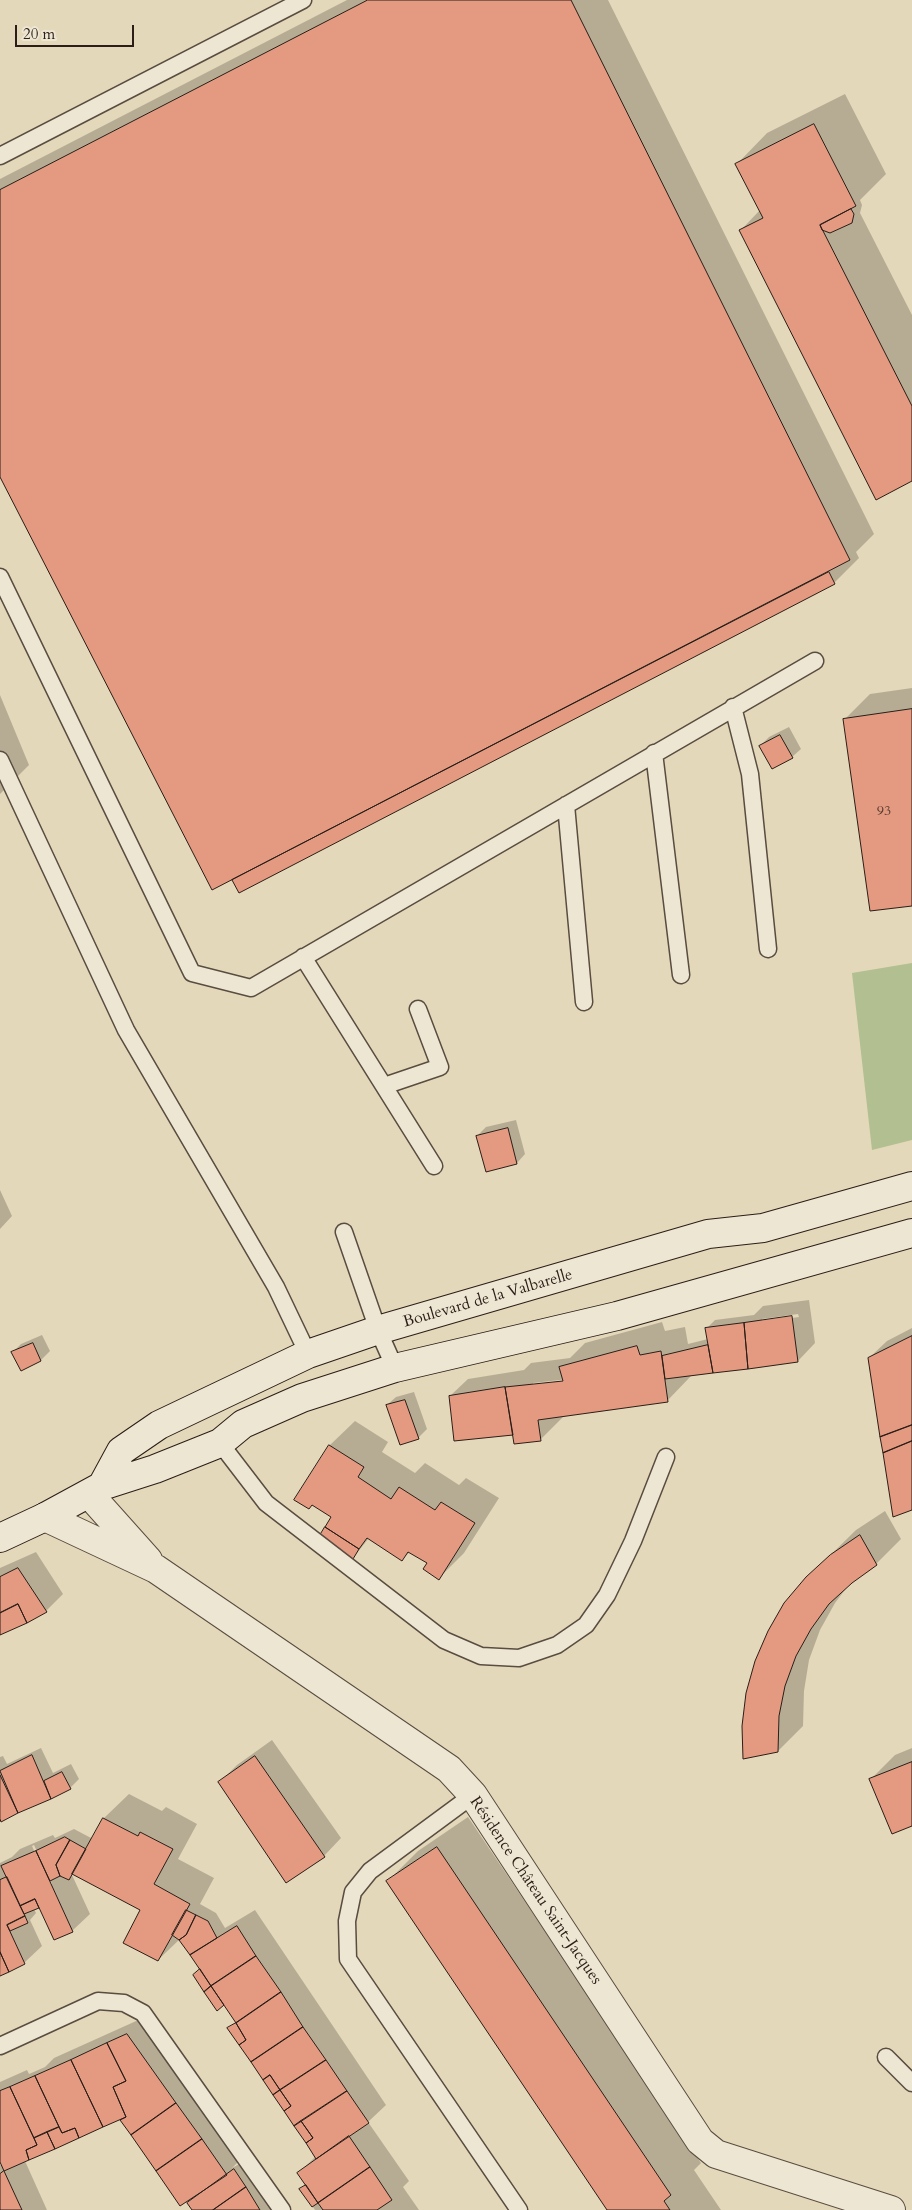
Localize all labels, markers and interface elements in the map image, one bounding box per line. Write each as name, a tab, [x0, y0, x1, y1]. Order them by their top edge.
scale bar	[18, 15, 136, 47]
text: 20 m	[23, 24, 55, 44]
house number: 93	[877, 804, 891, 820]
street label: Boulevard de la Valbarelle	[401, 1266, 575, 1332]
street label: Résidence Château Saint-Jacques	[465, 1793, 605, 1989]

